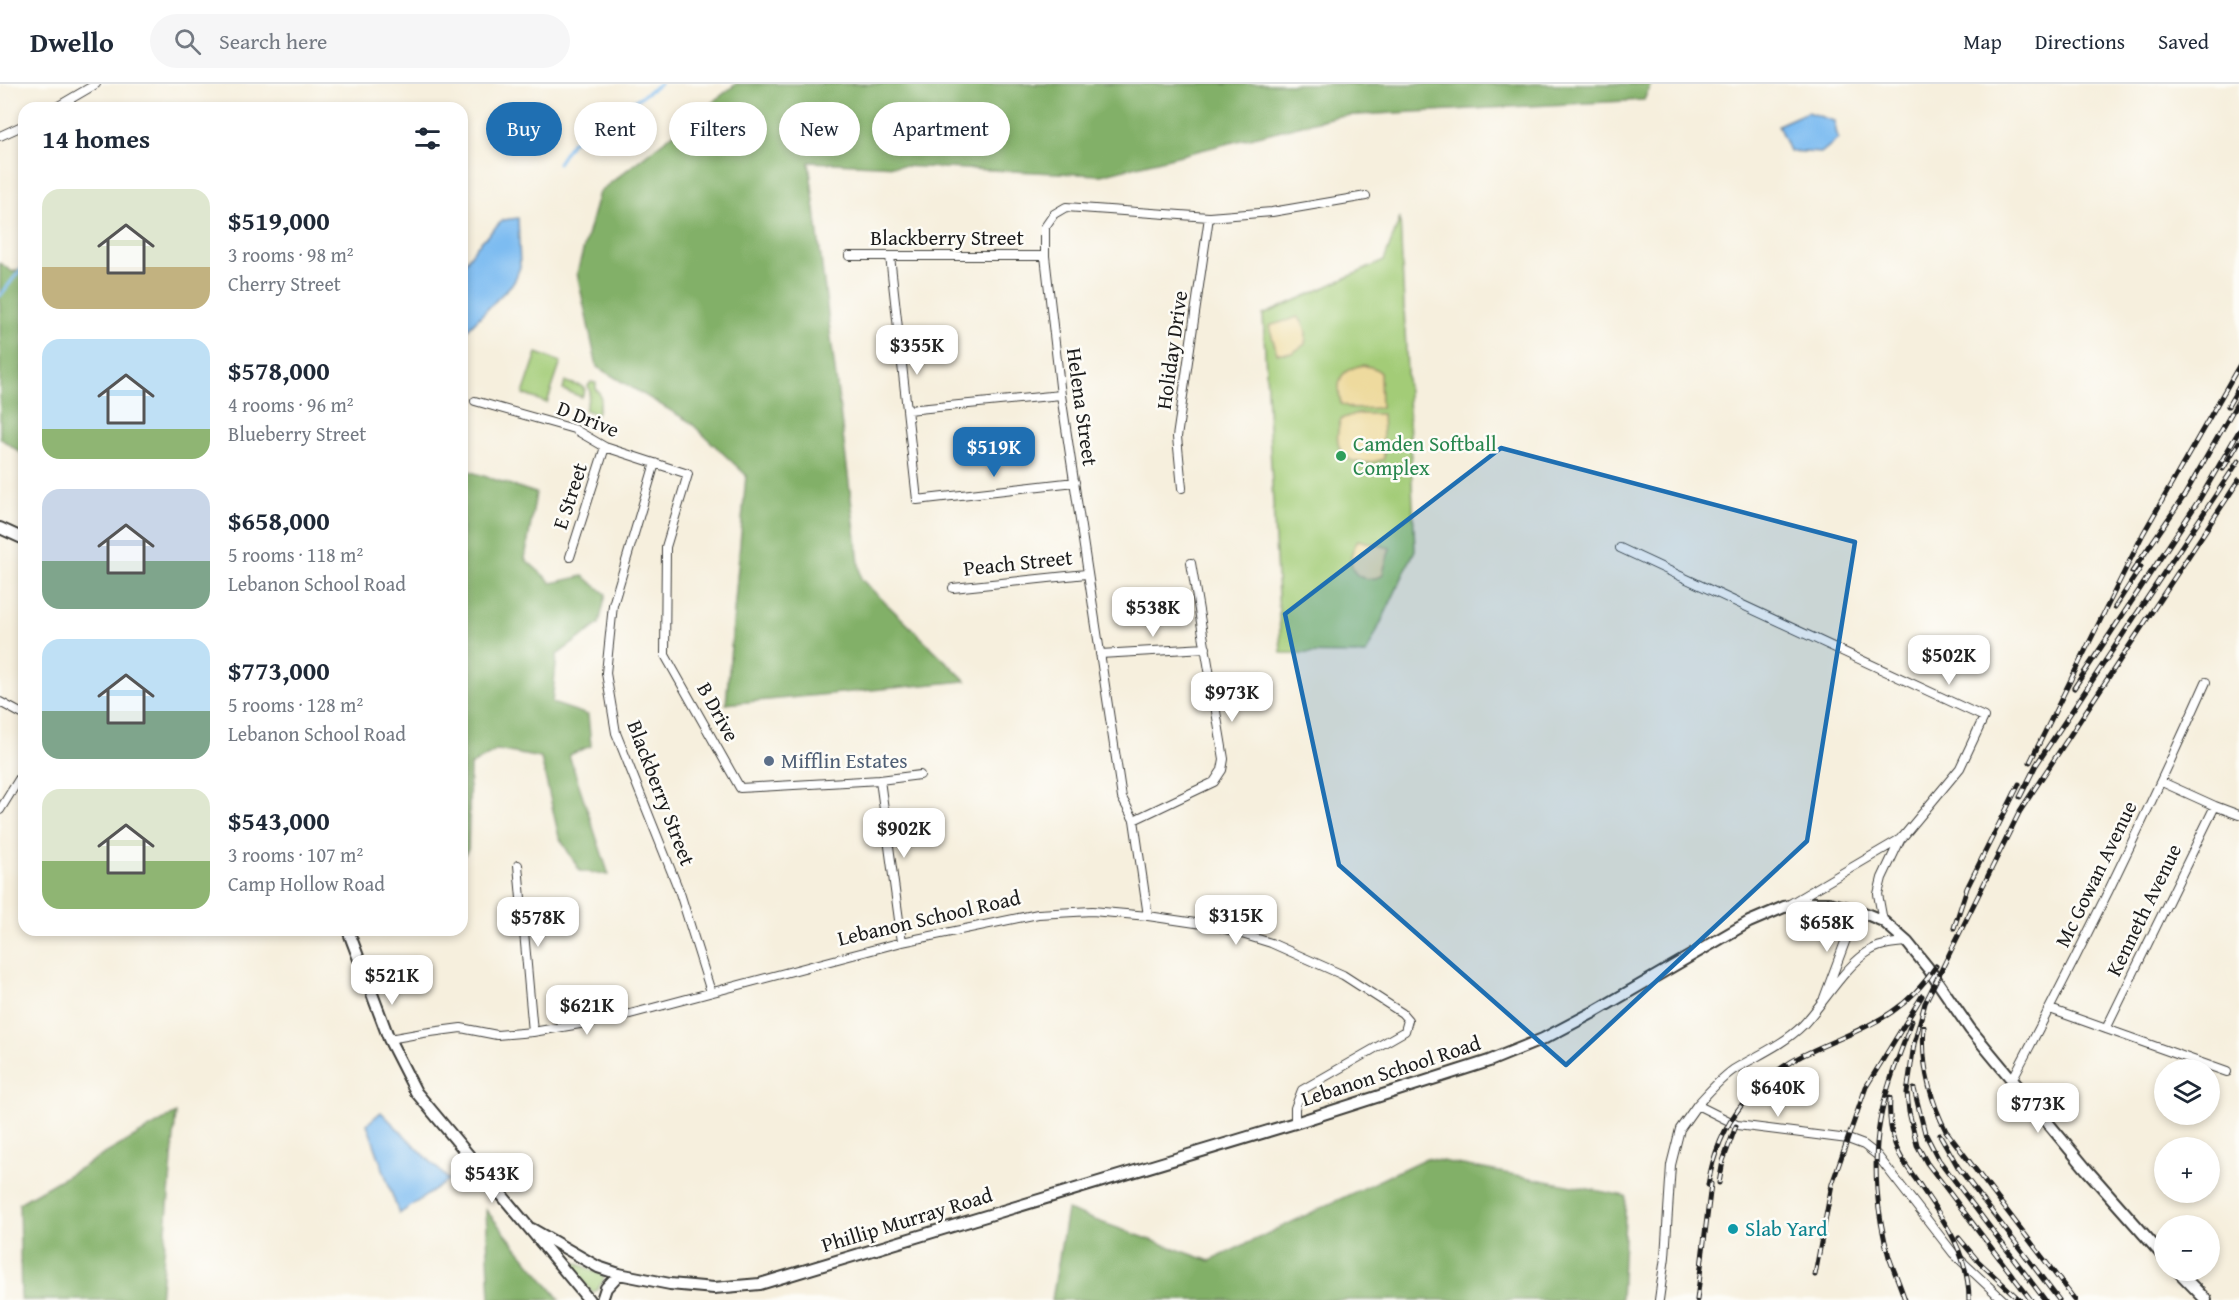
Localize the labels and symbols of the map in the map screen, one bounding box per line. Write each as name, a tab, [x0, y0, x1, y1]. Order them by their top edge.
street label: Blackberry Street	[870, 222, 1024, 253]
street label: Holiday Drive	[1148, 288, 1195, 411]
pin: $355K	[875, 325, 959, 376]
street label: Helena Street	[1059, 346, 1106, 469]
street label: D Drive	[552, 392, 624, 445]
pin: $519K	[952, 427, 1036, 478]
place label: Camden Softball Complex	[1353, 428, 1497, 483]
marker: Camden Softball Complex	[1334, 449, 1348, 463]
street label: E Street	[544, 458, 595, 533]
street label: Peach Street	[962, 541, 1075, 584]
pin: $538K	[1111, 587, 1195, 638]
pin: $502K	[1907, 635, 1991, 686]
pin: $973K	[1190, 672, 1274, 723]
street label: B Drive	[689, 676, 747, 747]
street label: Blackberry Street	[619, 716, 704, 871]
place label: Mifflin Estates	[781, 745, 908, 776]
marker: Mifflin Estates	[762, 754, 776, 768]
street label: Mc Gowan Avenue	[2047, 795, 2144, 952]
pin: $902K	[862, 808, 946, 859]
street label: Kenneth Avenue	[2098, 838, 2189, 981]
street label: Lebanon School Road	[834, 881, 1024, 954]
pin: $315K	[1194, 895, 1278, 946]
pin: $578K	[496, 897, 580, 948]
pin: $658K	[1785, 902, 1869, 953]
pin: $521K	[350, 955, 434, 1006]
pin: $621K	[545, 985, 629, 1036]
street label: Lebanon School Road	[1297, 1027, 1485, 1114]
pin: $640K	[1736, 1067, 1820, 1118]
pin: $773K	[1996, 1083, 2080, 1134]
pin: $543K	[450, 1153, 534, 1204]
street label: Phillip Murray Road	[818, 1179, 997, 1260]
place label: Slab Yard	[1745, 1213, 1828, 1244]
marker: Slab Yard	[1726, 1222, 1740, 1236]

